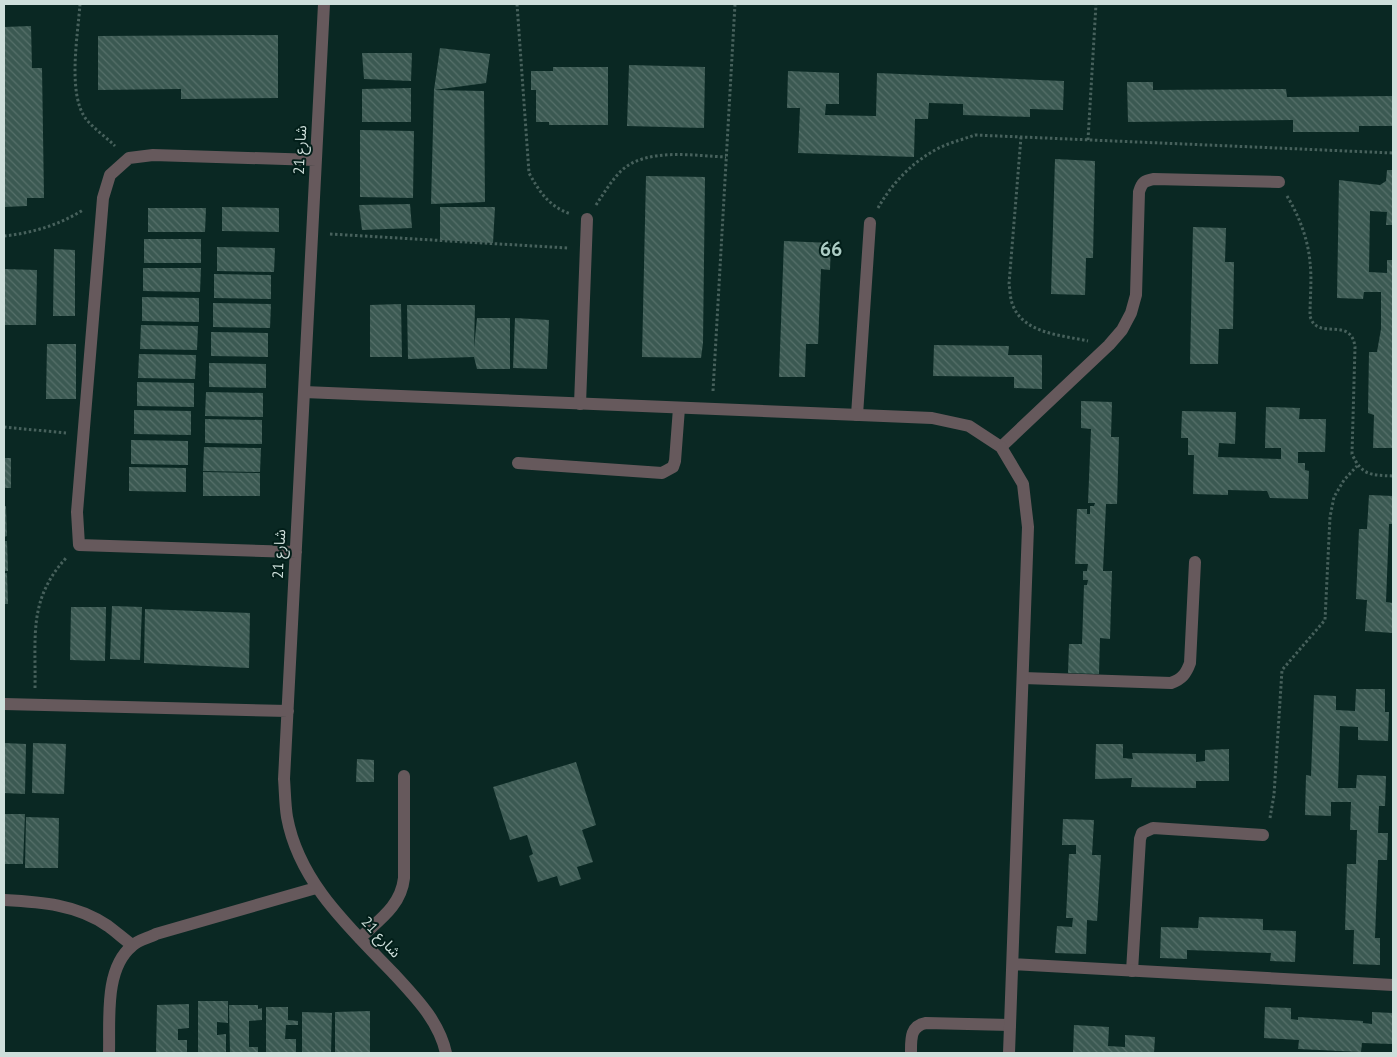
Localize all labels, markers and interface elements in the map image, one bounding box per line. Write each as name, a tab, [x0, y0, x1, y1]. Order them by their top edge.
street label: شارع 21	[289, 124, 313, 175]
district label: 66	[820, 236, 842, 262]
street label: شارع 21	[268, 528, 292, 579]
street label: شارع 21	[355, 912, 405, 963]

